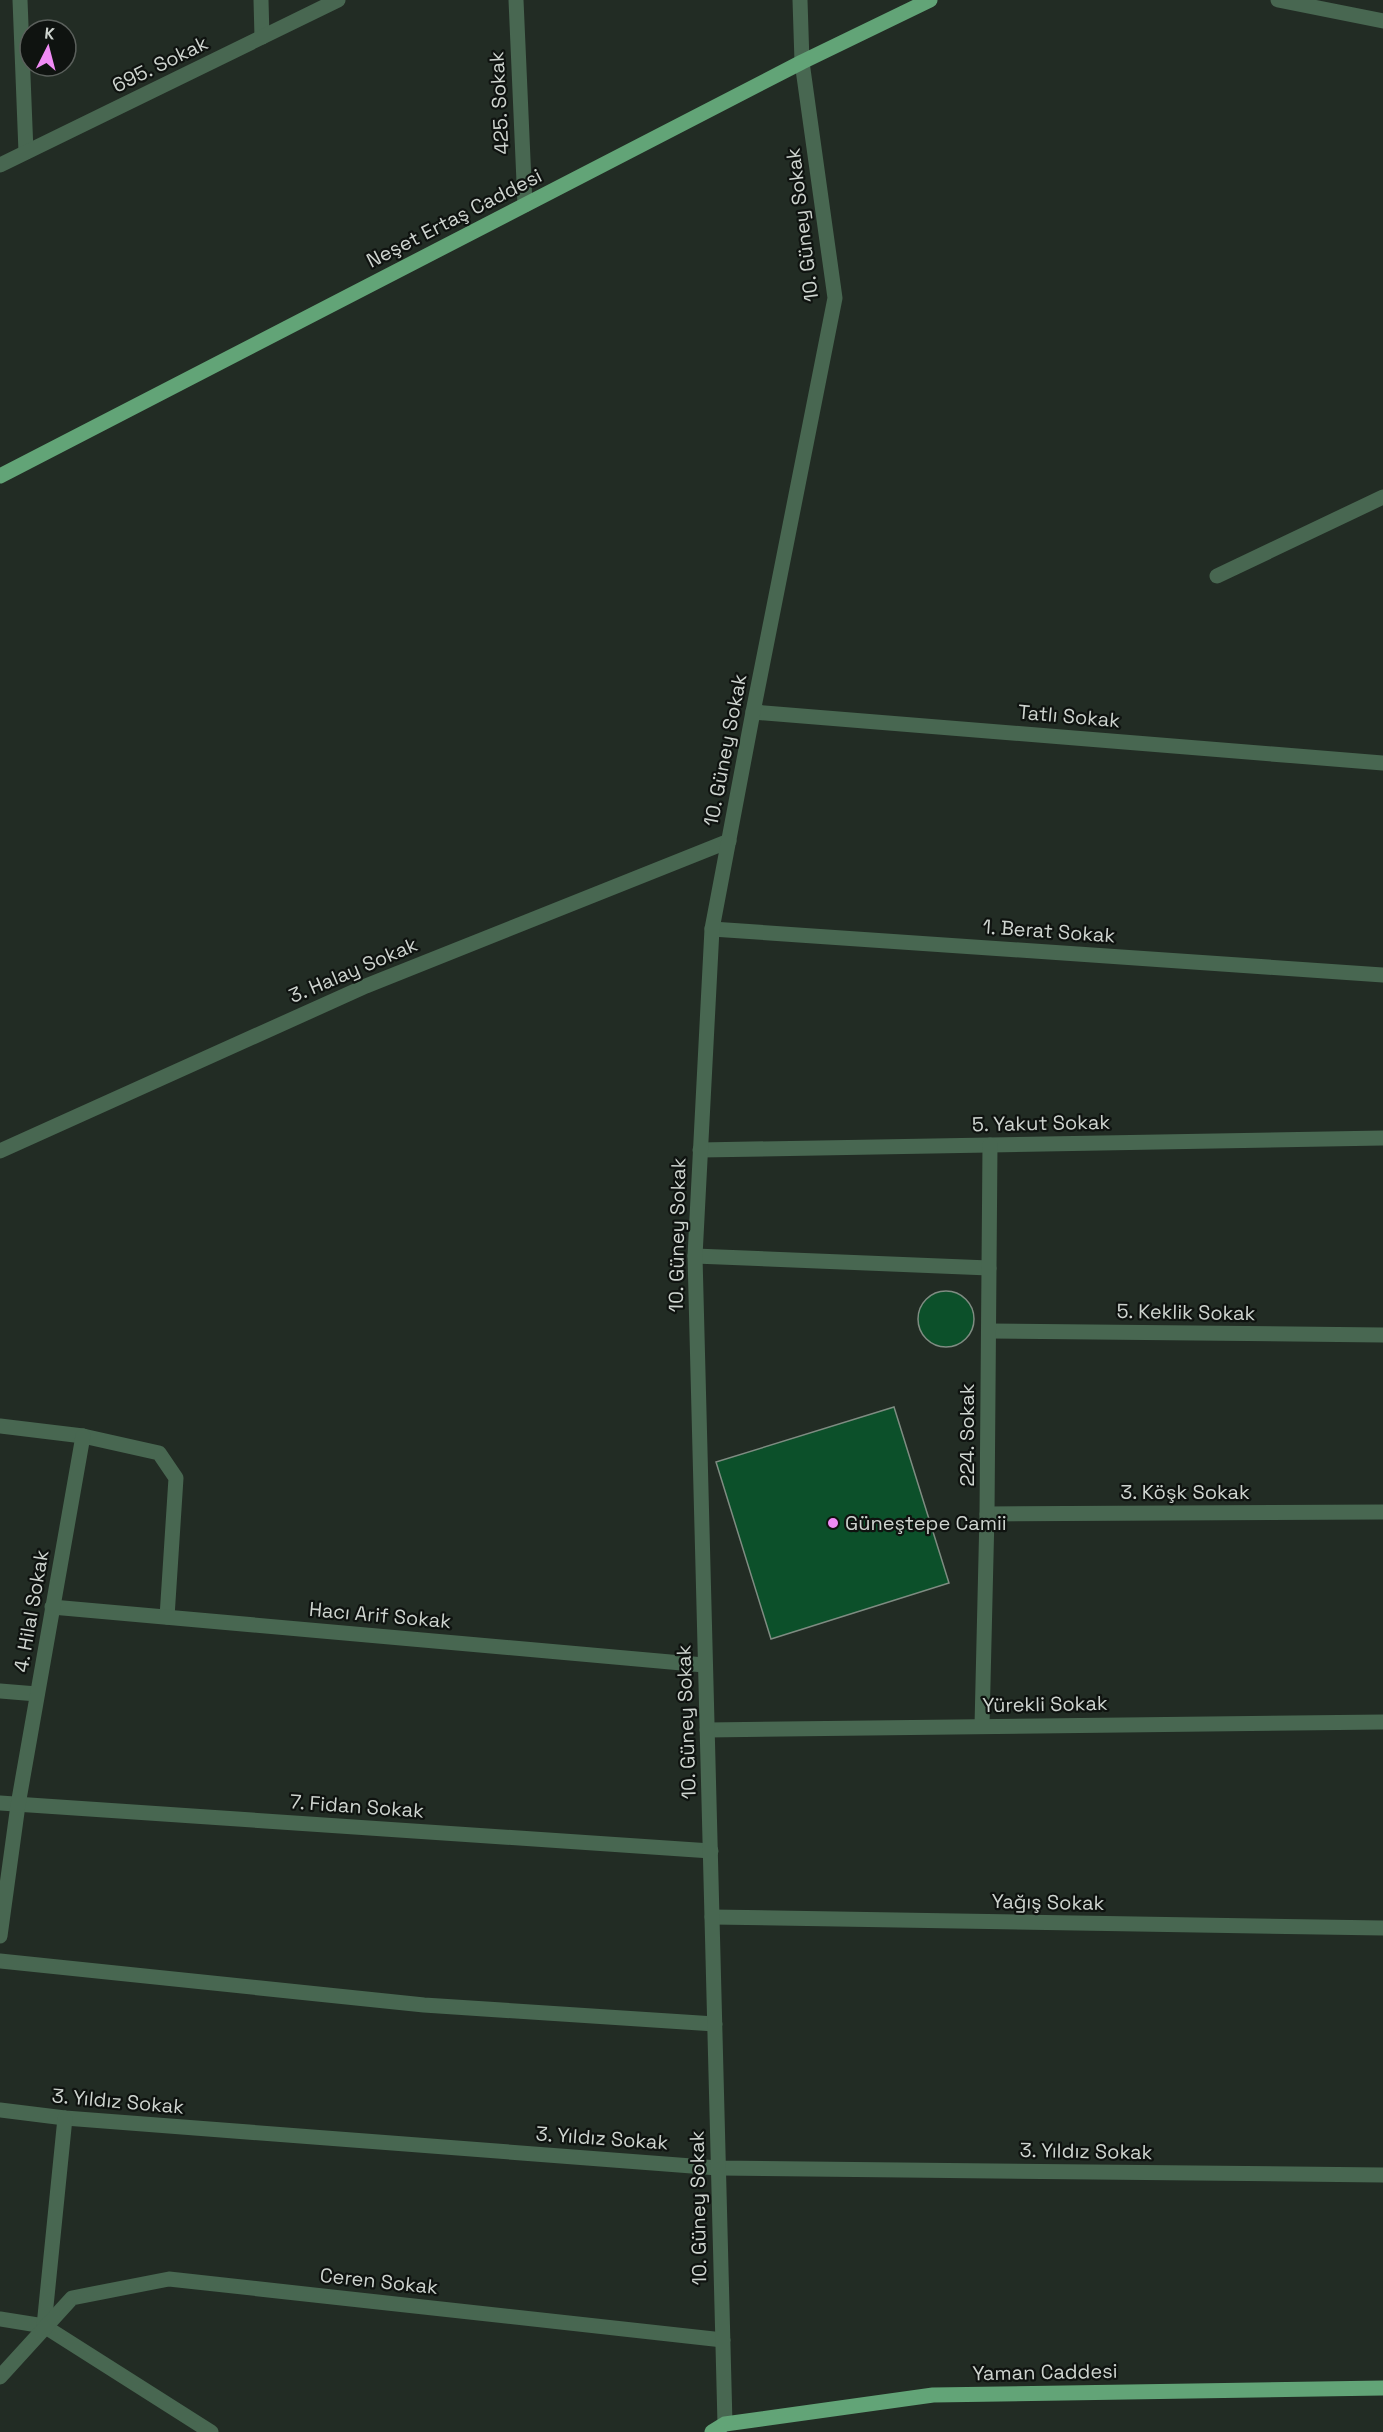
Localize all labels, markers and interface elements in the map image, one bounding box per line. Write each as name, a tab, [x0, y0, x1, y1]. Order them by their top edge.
north arrow	[18, 18, 78, 78]
text: K	[43, 23, 56, 45]
street label: 695. Sokak	[108, 30, 212, 98]
street label: 425. Sokak	[483, 50, 515, 155]
street label: 10. Güney Sokak	[780, 146, 824, 303]
street label: Neşet Ertaş Caddesi	[362, 162, 546, 274]
street label: 10. Güney Sokak	[697, 671, 753, 828]
street label: Tatlı Sokak	[1017, 699, 1121, 733]
street label: 1. Berat Sokak	[982, 913, 1116, 949]
street label: 3. Halay Sokak	[285, 931, 421, 1009]
street label: 5. Yakut Sokak	[972, 1109, 1110, 1137]
street label: 10. Güney Sokak	[663, 1157, 691, 1313]
street label: 5. Keklik Sokak	[1116, 1298, 1256, 1326]
street label: 224. Sokak	[954, 1383, 980, 1486]
street label: 3. Köşk Sokak	[1120, 1479, 1250, 1505]
place label: Güneştepe Camii	[845, 1510, 1007, 1536]
marker: Güneştepe Camii	[826, 1516, 840, 1530]
street label: 4. Hilal Sokak	[7, 1547, 55, 1674]
street label: Hacı Arif Sokak	[308, 1596, 452, 1634]
street label: 10. Güney Sokak	[670, 1644, 702, 1800]
street label: Yürekli Sokak	[982, 1690, 1108, 1718]
street label: 7. Fidan Sokak	[289, 1788, 425, 1824]
street label: Yağış Sokak	[991, 1888, 1105, 1916]
street label: 3. Yıldız Sokak	[51, 2082, 185, 2120]
street label: 3. Yıldız Sokak	[535, 2120, 669, 2156]
street label: 10. Güney Sokak	[684, 2130, 712, 2286]
street label: 3. Yıldız Sokak	[1019, 2137, 1153, 2165]
street label: Ceren Sokak	[319, 2262, 440, 2300]
street label: Yaman Caddesi	[972, 2358, 1118, 2386]

